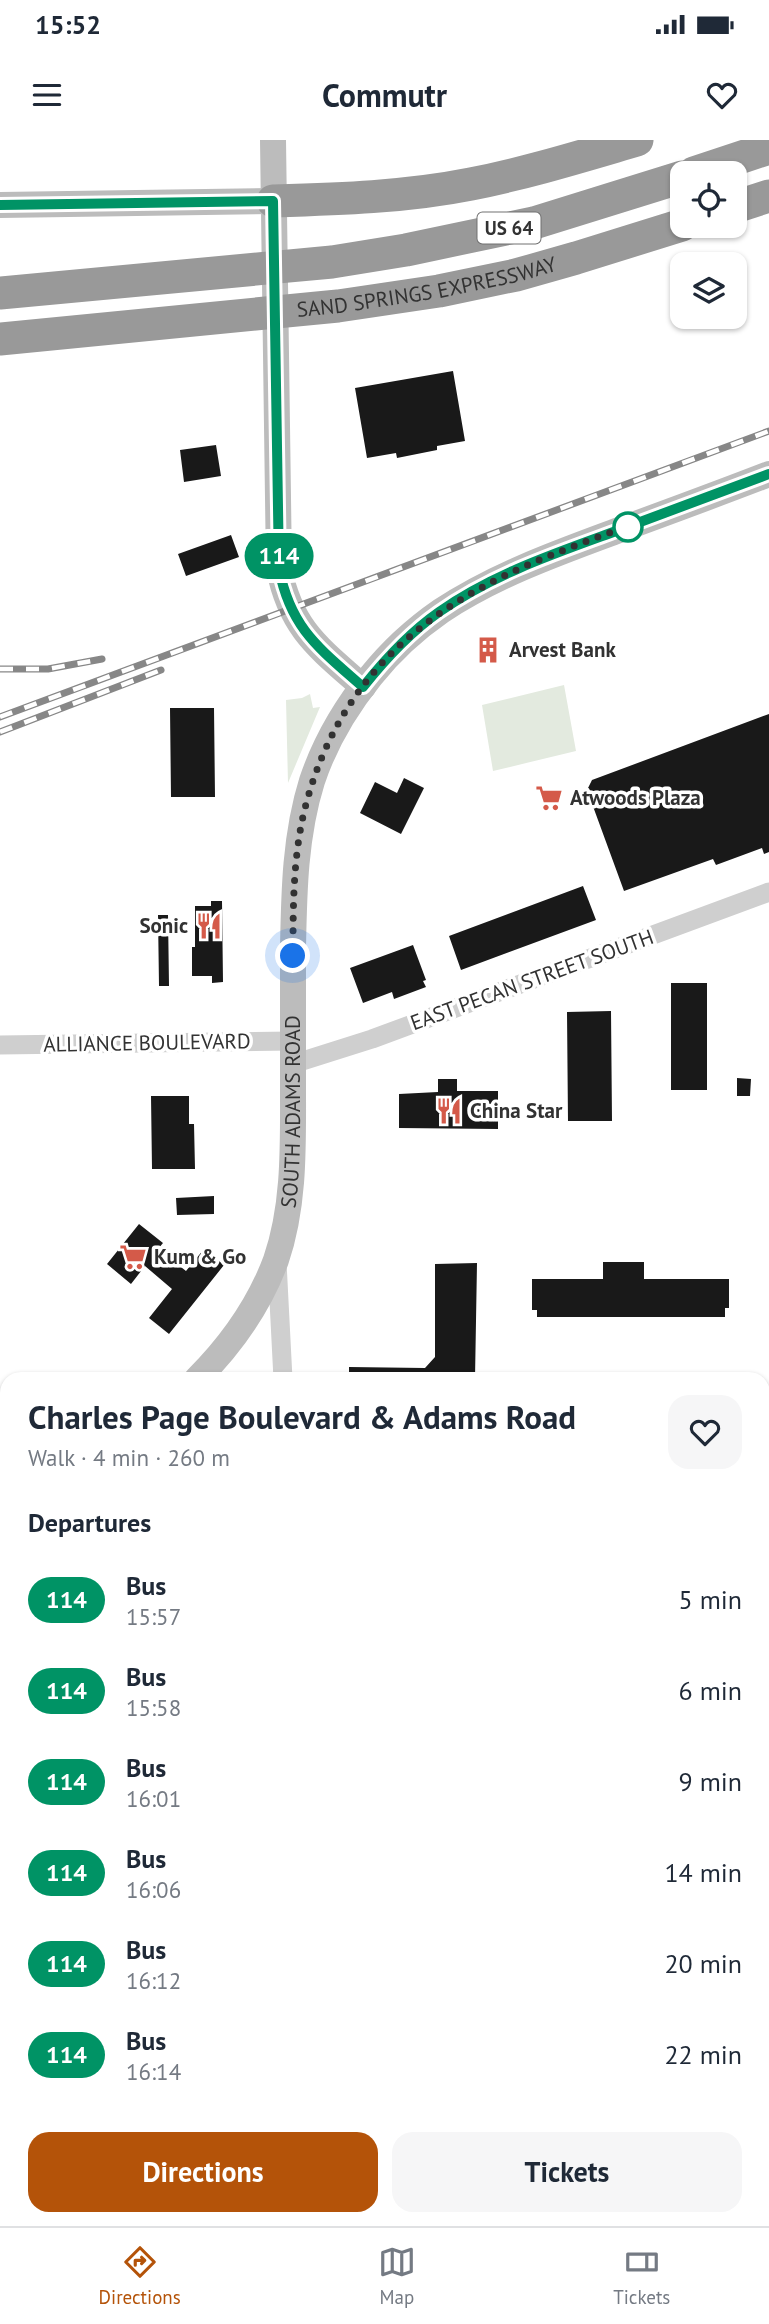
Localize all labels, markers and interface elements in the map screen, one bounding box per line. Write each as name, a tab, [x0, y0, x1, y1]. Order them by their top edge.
text: 15:52	[35, 8, 101, 41]
text: Commutr	[322, 74, 447, 116]
icon: menu	[28, 76, 66, 114]
icon: heart	[703, 76, 741, 114]
map controls	[670, 161, 747, 329]
button: locate	[670, 161, 747, 238]
road number: US 64	[477, 212, 540, 244]
street label: SAND SPRINGS EXPRESSWAY	[295, 250, 560, 323]
button: layers	[670, 252, 747, 329]
unlabelled marker	[613, 512, 643, 542]
line badge: 114	[239, 533, 319, 579]
text: 114	[259, 540, 299, 571]
building icon: Arvest Bank	[473, 635, 503, 665]
place label: Arvest Bank	[509, 636, 616, 663]
supermarket icon: Atwoods Plaza	[534, 783, 564, 813]
place label: Atwoods Plaza	[570, 784, 701, 811]
restaurant icon: Sonic	[194, 911, 224, 941]
place label: Sonic	[139, 912, 188, 939]
street label: EAST PECAN STREET SOUTH	[407, 923, 657, 1036]
your location	[275, 938, 310, 973]
street label: SOUTH ADAMS ROAD	[274, 1015, 306, 1209]
street label: ALLIANCE BOULEVARD	[43, 1027, 251, 1058]
restaurant icon: China Star	[434, 1096, 464, 1126]
place label: China Star	[470, 1097, 563, 1124]
supermarket icon: Kum & Go	[118, 1242, 148, 1272]
place label: Kum & Go	[154, 1243, 246, 1270]
text: Charles Page Boulevard & Adams Road	[28, 1395, 576, 1438]
button: heart	[668, 1395, 742, 1469]
text: Walk · 4 min · 260 m	[28, 1443, 230, 1472]
text: Departures	[28, 1506, 151, 1539]
text: Bus	[126, 1569, 166, 1602]
text: 5 min	[679, 1583, 742, 1616]
text: 114	[46, 1584, 87, 1615]
text: 15:57	[126, 1602, 181, 1631]
text: Bus	[126, 1660, 166, 1693]
text: 6 min	[679, 1674, 742, 1707]
text: 114	[46, 1675, 87, 1706]
text: 15:58	[126, 1693, 181, 1722]
text: Bus	[126, 1751, 166, 1784]
text: 9 min	[679, 1765, 742, 1798]
text: 114	[46, 1766, 87, 1797]
text: 16:01	[126, 1784, 181, 1813]
text: Bus	[126, 1842, 166, 1875]
text: 14 min	[664, 1856, 742, 1889]
text: 114	[46, 1857, 87, 1888]
text: 16:06	[126, 1875, 181, 1904]
text: Bus	[126, 1933, 166, 1966]
text: 20 min	[664, 1947, 742, 1980]
text: 114	[46, 1948, 87, 1979]
text: 16:12	[126, 1966, 181, 1995]
text: Bus	[126, 2024, 166, 2057]
text: 22 min	[664, 2038, 742, 2071]
text: 114	[46, 2039, 87, 2070]
text: 16:14	[126, 2057, 181, 2086]
button: Directions	[28, 2132, 378, 2212]
button: Tickets	[392, 2132, 742, 2212]
tab: Directions	[99, 2243, 181, 2309]
tab: Map	[378, 2243, 416, 2309]
tab: Tickets	[613, 2243, 670, 2309]

